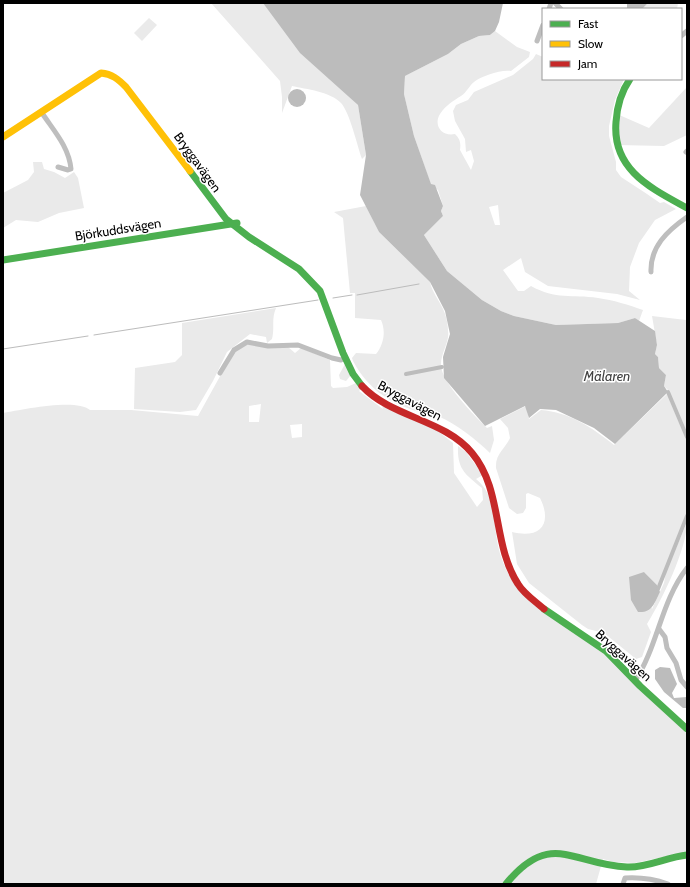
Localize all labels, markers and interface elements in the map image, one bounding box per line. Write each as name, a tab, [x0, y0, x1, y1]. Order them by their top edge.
legend	[542, 8, 682, 80]
text: Fast	[578, 16, 598, 31]
text: Slow	[578, 36, 603, 51]
text: Jam	[577, 56, 597, 71]
street label: Bryggavägen	[171, 129, 225, 195]
street label: Björkuddsvägen	[74, 214, 162, 245]
water label: Mälaren	[583, 367, 630, 385]
street label: Bryggavägen	[375, 376, 445, 424]
street label: Bryggavägen	[593, 626, 655, 684]

